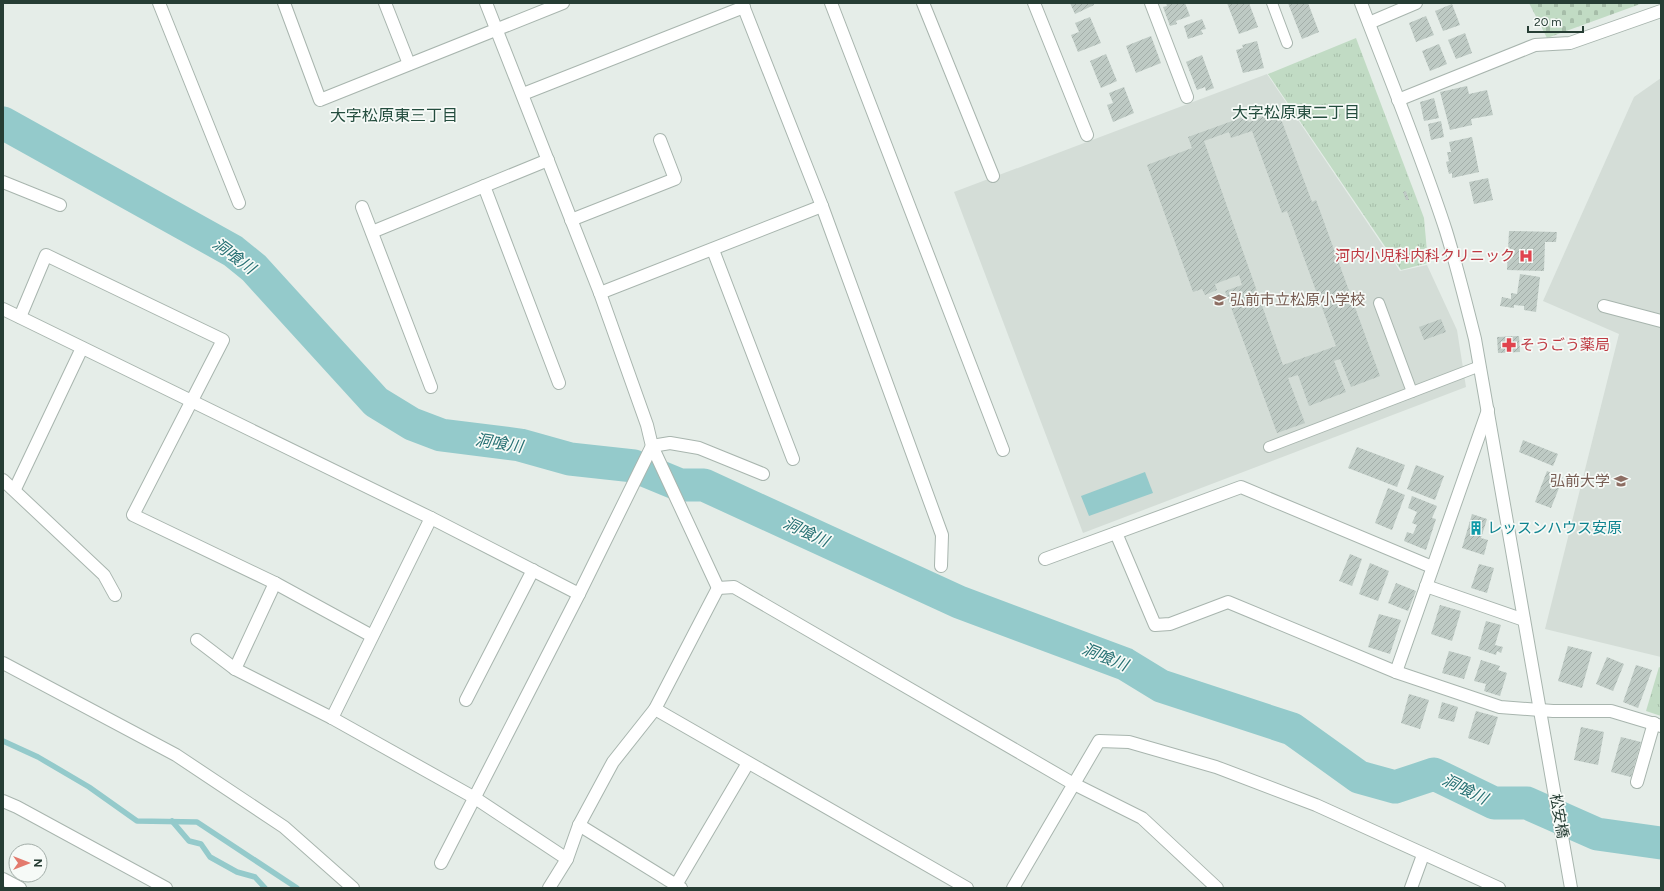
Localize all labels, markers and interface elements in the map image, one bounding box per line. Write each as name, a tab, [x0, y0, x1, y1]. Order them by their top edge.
scale bar	[1528, 8, 1583, 34]
text: 20 m	[1534, 15, 1562, 29]
district label: 大字松原東二丁目	[1232, 103, 1360, 122]
district label: 大字松原東三丁目	[330, 106, 458, 125]
water label: 洞喰川	[209, 234, 261, 279]
place label: 河内小児科内科クリニック	[1335, 247, 1515, 265]
hospital icon: 河内小児科内科クリニック	[1518, 248, 1534, 264]
place label: 弘前市立松原小学校	[1230, 291, 1365, 309]
school or university icon: 弘前市立松原小学校	[1211, 292, 1227, 308]
place label: そうごう薬局	[1520, 336, 1610, 354]
pharmacy icon: そうごう薬局	[1501, 337, 1517, 353]
water label: 洞喰川	[474, 430, 526, 456]
place label: 弘前大学	[1550, 472, 1610, 490]
school or university icon: 弘前大学	[1613, 473, 1629, 489]
water label: 洞喰川	[780, 513, 834, 552]
place label: レッスンハウス安原	[1487, 519, 1622, 537]
building icon: レッスンハウス安原	[1468, 520, 1484, 536]
water label: 洞喰川	[1079, 639, 1133, 676]
water label: 洞喰川	[1439, 770, 1493, 809]
street label: 松安橋	[1546, 792, 1572, 840]
north arrow	[8, 843, 48, 883]
text: N	[31, 859, 44, 867]

